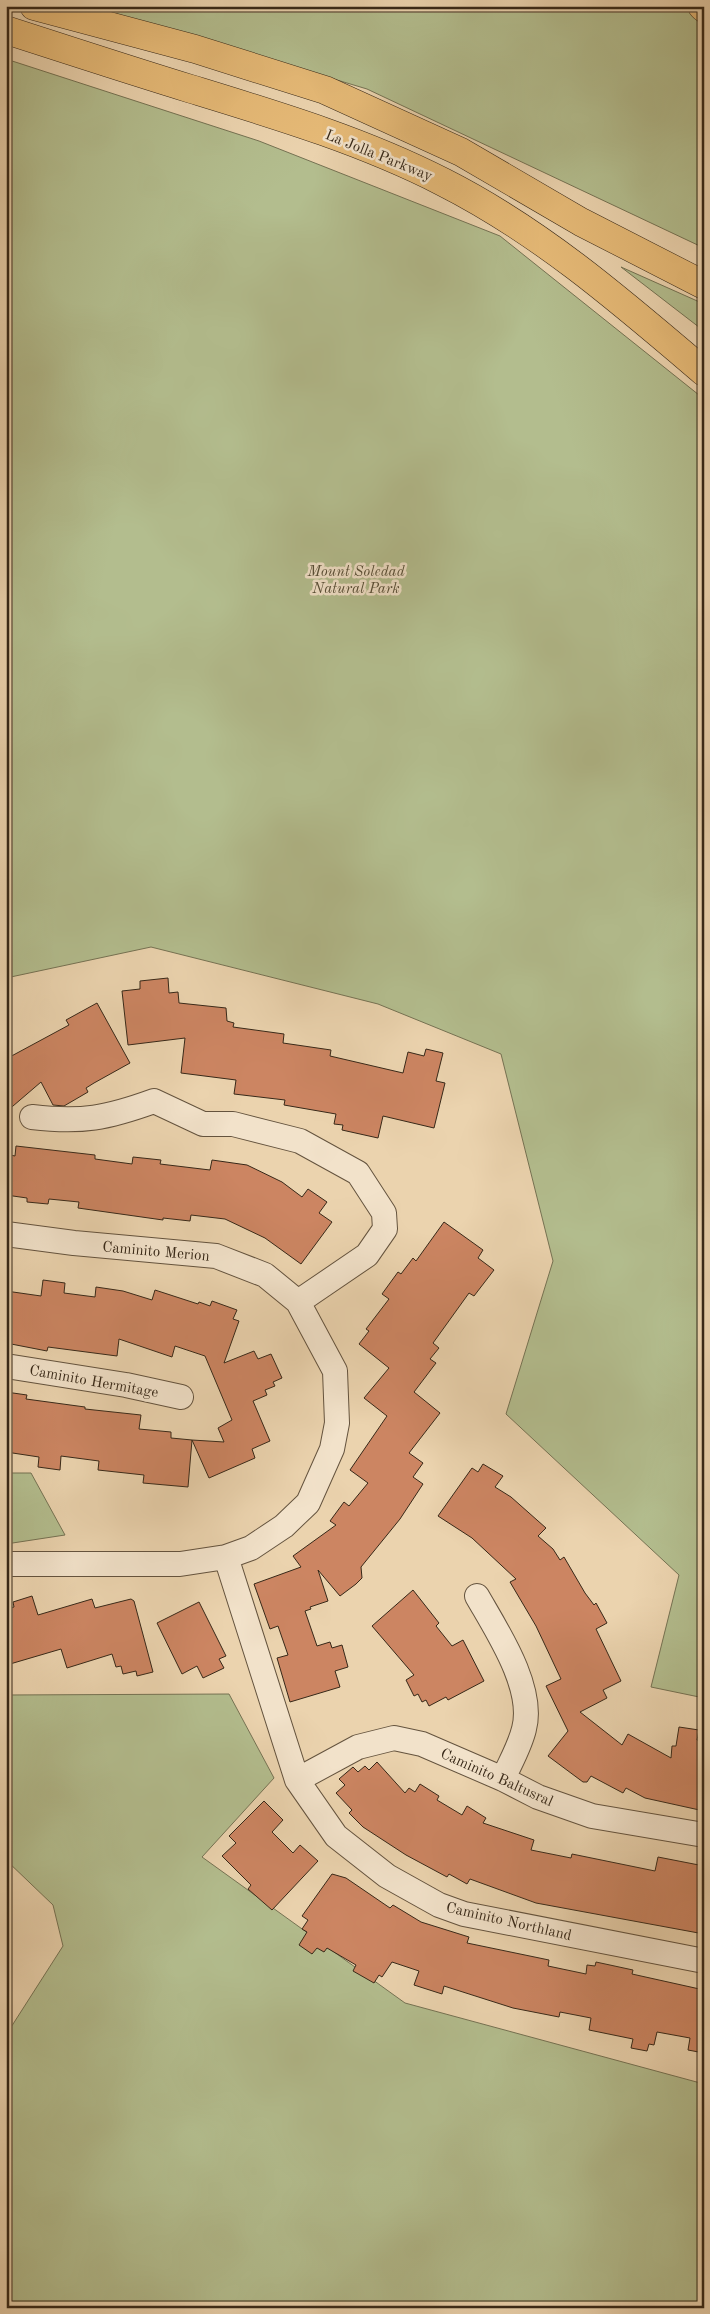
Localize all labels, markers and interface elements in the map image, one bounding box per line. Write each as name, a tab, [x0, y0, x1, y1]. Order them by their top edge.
street label: La Jolla Parkway	[323, 128, 434, 185]
park label: Mount Soledad Natural Park	[306, 565, 406, 597]
street label: Caminito Merion	[102, 1240, 210, 1265]
street label: Caminito Hermitage	[28, 1364, 160, 1401]
street label: Caminito Baltusral	[438, 1747, 555, 1810]
street label: Caminito Northland	[444, 1901, 573, 1944]

